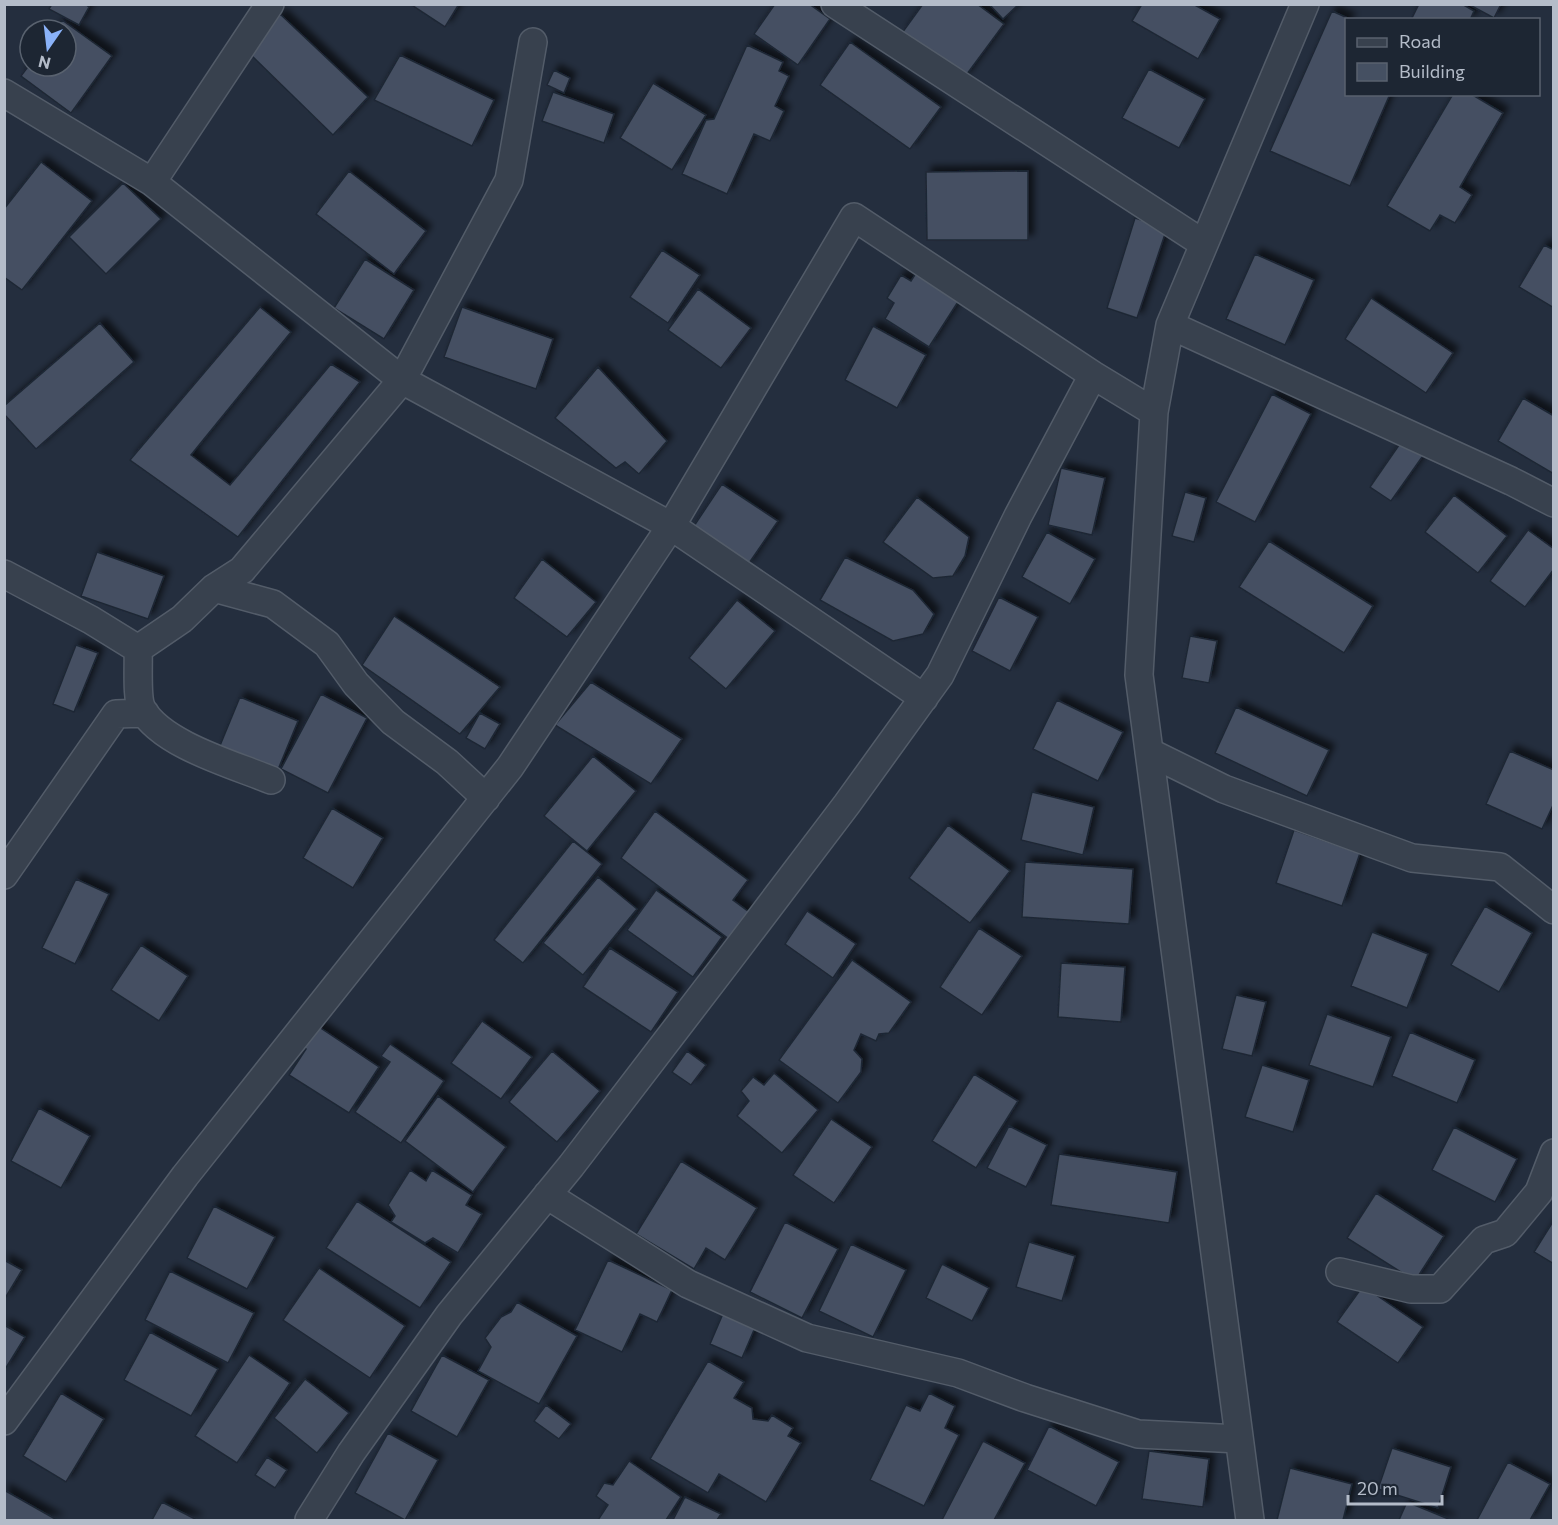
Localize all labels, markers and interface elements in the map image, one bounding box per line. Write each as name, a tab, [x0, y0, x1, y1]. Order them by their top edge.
north arrow	[18, 18, 78, 78]
legend	[1345, 18, 1540, 96]
text: Road	[1399, 30, 1441, 52]
text: N	[36, 52, 52, 74]
text: Building	[1399, 60, 1465, 82]
scale bar	[1348, 1468, 1442, 1506]
text: 20 m	[1357, 1477, 1398, 1499]

